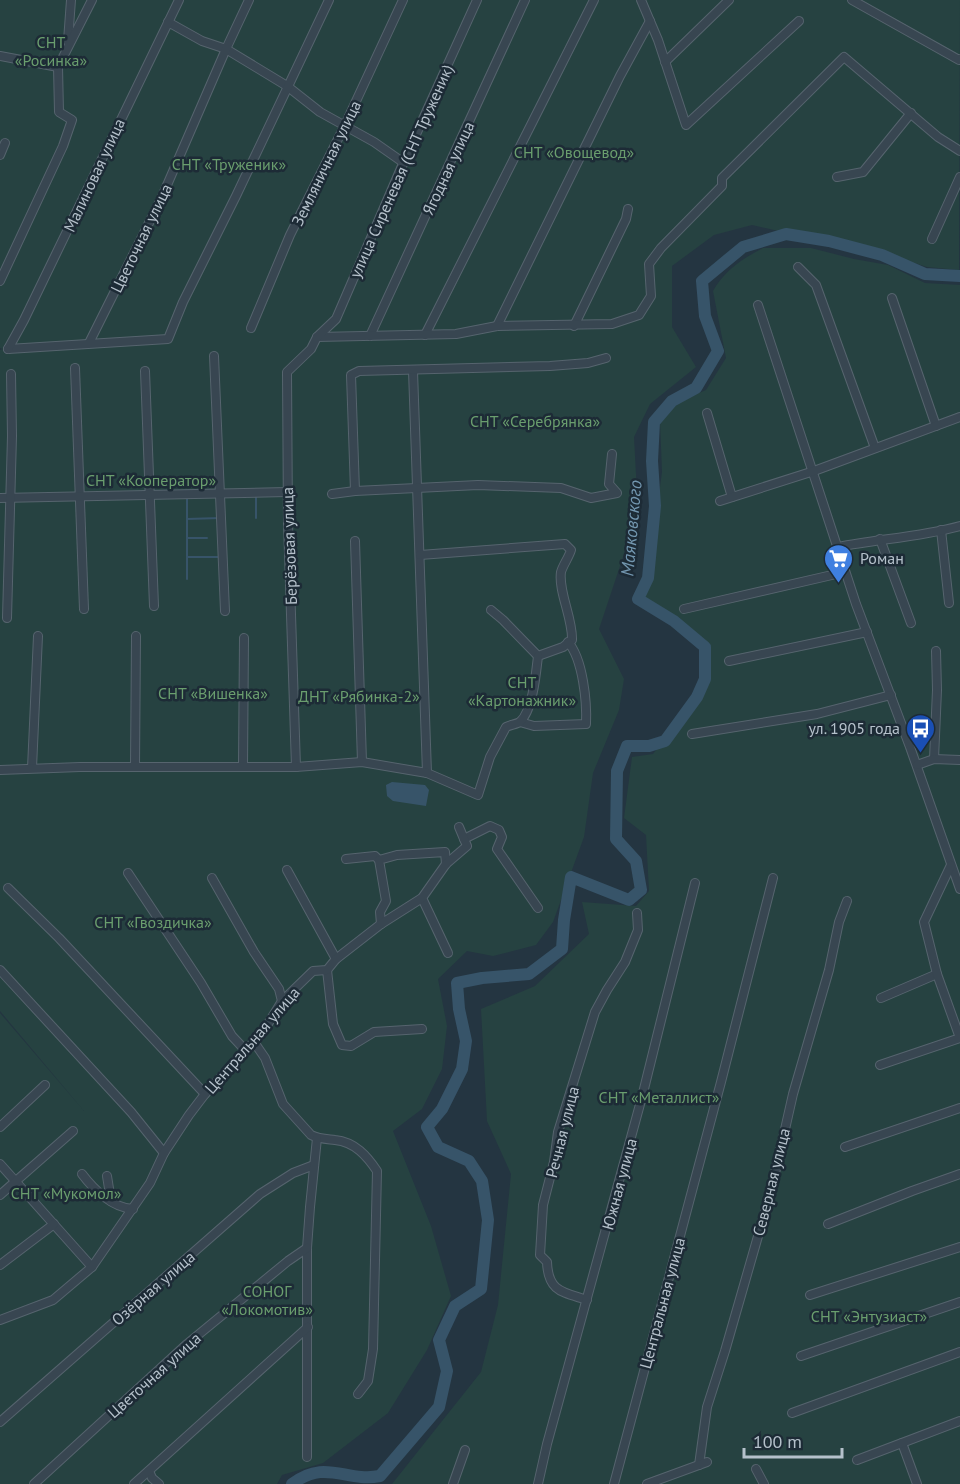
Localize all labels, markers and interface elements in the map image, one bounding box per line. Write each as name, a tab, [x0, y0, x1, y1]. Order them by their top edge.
park label: СНТ «Росинка»	[15, 32, 88, 70]
street label: улица Сиреневая (СНТ Труженик)	[345, 61, 457, 281]
street label: Земляничная улица	[287, 97, 365, 229]
street label: Малиновая улица	[59, 115, 129, 235]
street label: Ягодная улица	[418, 118, 478, 218]
park label: СНТ «Овощевод»	[514, 142, 635, 162]
park label: СНТ «Труженик»	[172, 154, 287, 174]
street label: Цветочная улица	[106, 180, 176, 296]
park label: СНТ «Серебрянка»	[470, 411, 600, 431]
park label: СНТ «Кооператор»	[86, 470, 216, 490]
water label: Маяковского	[615, 479, 647, 577]
street label: Берёзовая улица	[277, 487, 301, 605]
supermarket icon: Роман	[823, 542, 855, 584]
place label: Роман	[860, 548, 904, 568]
park label: СНТ «Картонажник»	[468, 672, 576, 710]
park label: СНТ «Вишенка»	[158, 683, 268, 703]
park label: ДНТ «Рябинка-2»	[298, 686, 420, 706]
bus stop icon: ул. 1905 года	[905, 712, 937, 754]
place label: ул. 1905 года	[808, 718, 900, 738]
park label: СНТ «Гвоздичка»	[94, 912, 212, 932]
street label: Центральная улица	[200, 982, 304, 1098]
street label: Речная улица	[541, 1084, 583, 1180]
park label: СНТ «Металлист»	[599, 1087, 720, 1107]
street label: Северная улица	[748, 1126, 794, 1238]
street label: Южная улица	[597, 1136, 641, 1232]
park label: СНТ «Мукомол»	[11, 1183, 122, 1203]
street label: Центральная улица	[635, 1235, 689, 1371]
street label: Озёрная улица	[107, 1246, 199, 1330]
park label: СОНОГ «Локомотив»	[221, 1281, 313, 1319]
park label: СНТ «Энтузиаст»	[811, 1306, 928, 1326]
street label: Цветочная улица	[103, 1328, 205, 1422]
scale bar	[744, 1421, 842, 1459]
text: 100 m	[753, 1430, 802, 1453]

